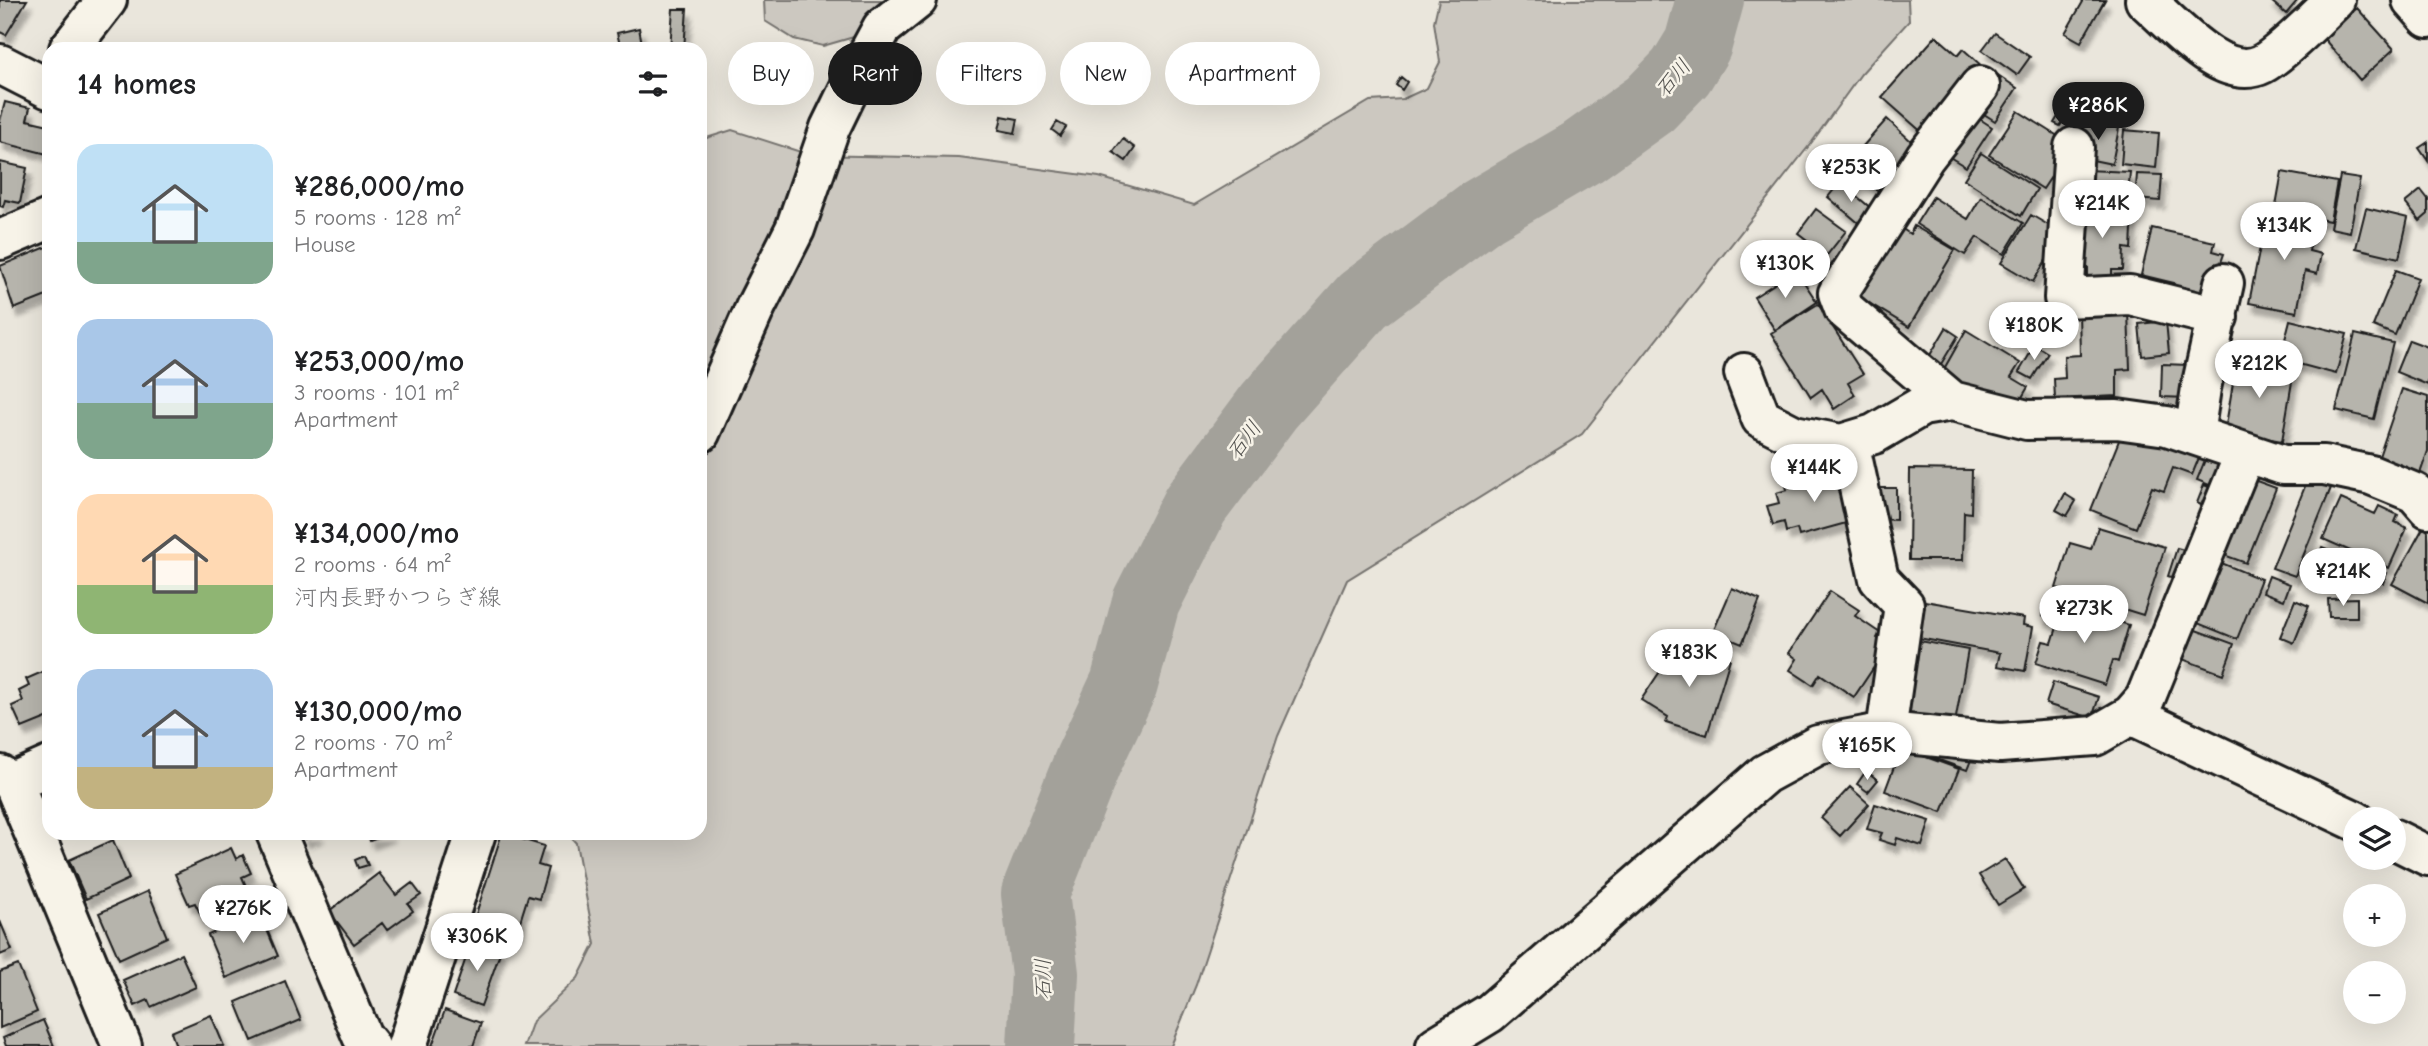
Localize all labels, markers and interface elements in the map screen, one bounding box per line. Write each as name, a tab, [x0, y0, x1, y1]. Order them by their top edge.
chip: Buy	[728, 42, 814, 105]
chip: Rent	[828, 42, 922, 105]
chip: Filters	[936, 42, 1046, 105]
chip: New	[1060, 42, 1151, 105]
chip: Apartment	[1165, 42, 1320, 105]
water label: 石川	[1650, 54, 1696, 102]
icon: filters	[634, 65, 672, 103]
text: 14 homes	[77, 67, 196, 102]
pin: ¥286K	[2049, 82, 2147, 142]
text: ¥286K	[2068, 91, 2128, 118]
pin: ¥253K	[1802, 144, 1900, 204]
text: ¥253K	[1821, 153, 1881, 180]
text: ¥286,000/mo	[294, 169, 465, 204]
icon: home	[133, 172, 217, 256]
pin: ¥214K	[2053, 180, 2151, 240]
text: ¥214K	[2074, 189, 2130, 216]
pin: ¥134K	[2235, 202, 2333, 262]
text: 5 rooms · 128 m²	[294, 204, 461, 231]
text: ¥134K	[2256, 211, 2312, 238]
text: House	[294, 231, 356, 258]
pin: ¥130K	[1736, 240, 1834, 300]
text: ¥130K	[1756, 249, 1814, 276]
pin: ¥180K	[1985, 302, 2083, 362]
text: ¥180K	[2005, 311, 2063, 338]
pin: ¥212K	[2210, 340, 2308, 400]
text: ¥253,000/mo	[294, 344, 464, 379]
icon: home	[133, 347, 217, 431]
text: ¥212K	[2231, 349, 2287, 376]
text: 3 rooms · 101 m²	[294, 379, 459, 406]
text: Apartment	[294, 406, 397, 433]
water label: 石川	[1222, 416, 1266, 464]
pin: ¥144K	[1765, 444, 1863, 504]
text: ¥144K	[1787, 453, 1841, 480]
text: ¥134,000/mo	[294, 516, 459, 551]
icon: home	[133, 522, 217, 606]
pin: ¥214K	[2294, 548, 2392, 608]
text: 2 rooms · 64 m²	[294, 551, 451, 578]
text: ¥214K	[2315, 557, 2371, 584]
text: 河内長野かつらぎ線	[294, 584, 501, 611]
pin: ¥273K	[2035, 586, 2133, 645]
text: ¥273K	[2055, 594, 2113, 621]
pin: ¥183K	[1640, 630, 1738, 689]
text: ¥183K	[1661, 638, 1717, 665]
text: ¥130,000/mo	[294, 694, 462, 729]
icon: home	[133, 697, 217, 781]
pin: ¥165K	[1818, 722, 1916, 782]
text: 2 rooms · 70 m²	[294, 729, 452, 756]
text: ¥165K	[1838, 731, 1896, 758]
text: Apartment	[294, 756, 397, 783]
map controls	[2343, 807, 2406, 1024]
button: layers	[2343, 807, 2406, 870]
button: +	[2343, 884, 2406, 947]
pin: ¥276K	[194, 886, 292, 945]
text: ¥276K	[215, 894, 271, 921]
pin: ¥306K	[428, 914, 526, 973]
text: ¥306K	[447, 922, 507, 949]
water label: 石川	[1031, 958, 1055, 1000]
button: −	[2343, 961, 2406, 1024]

